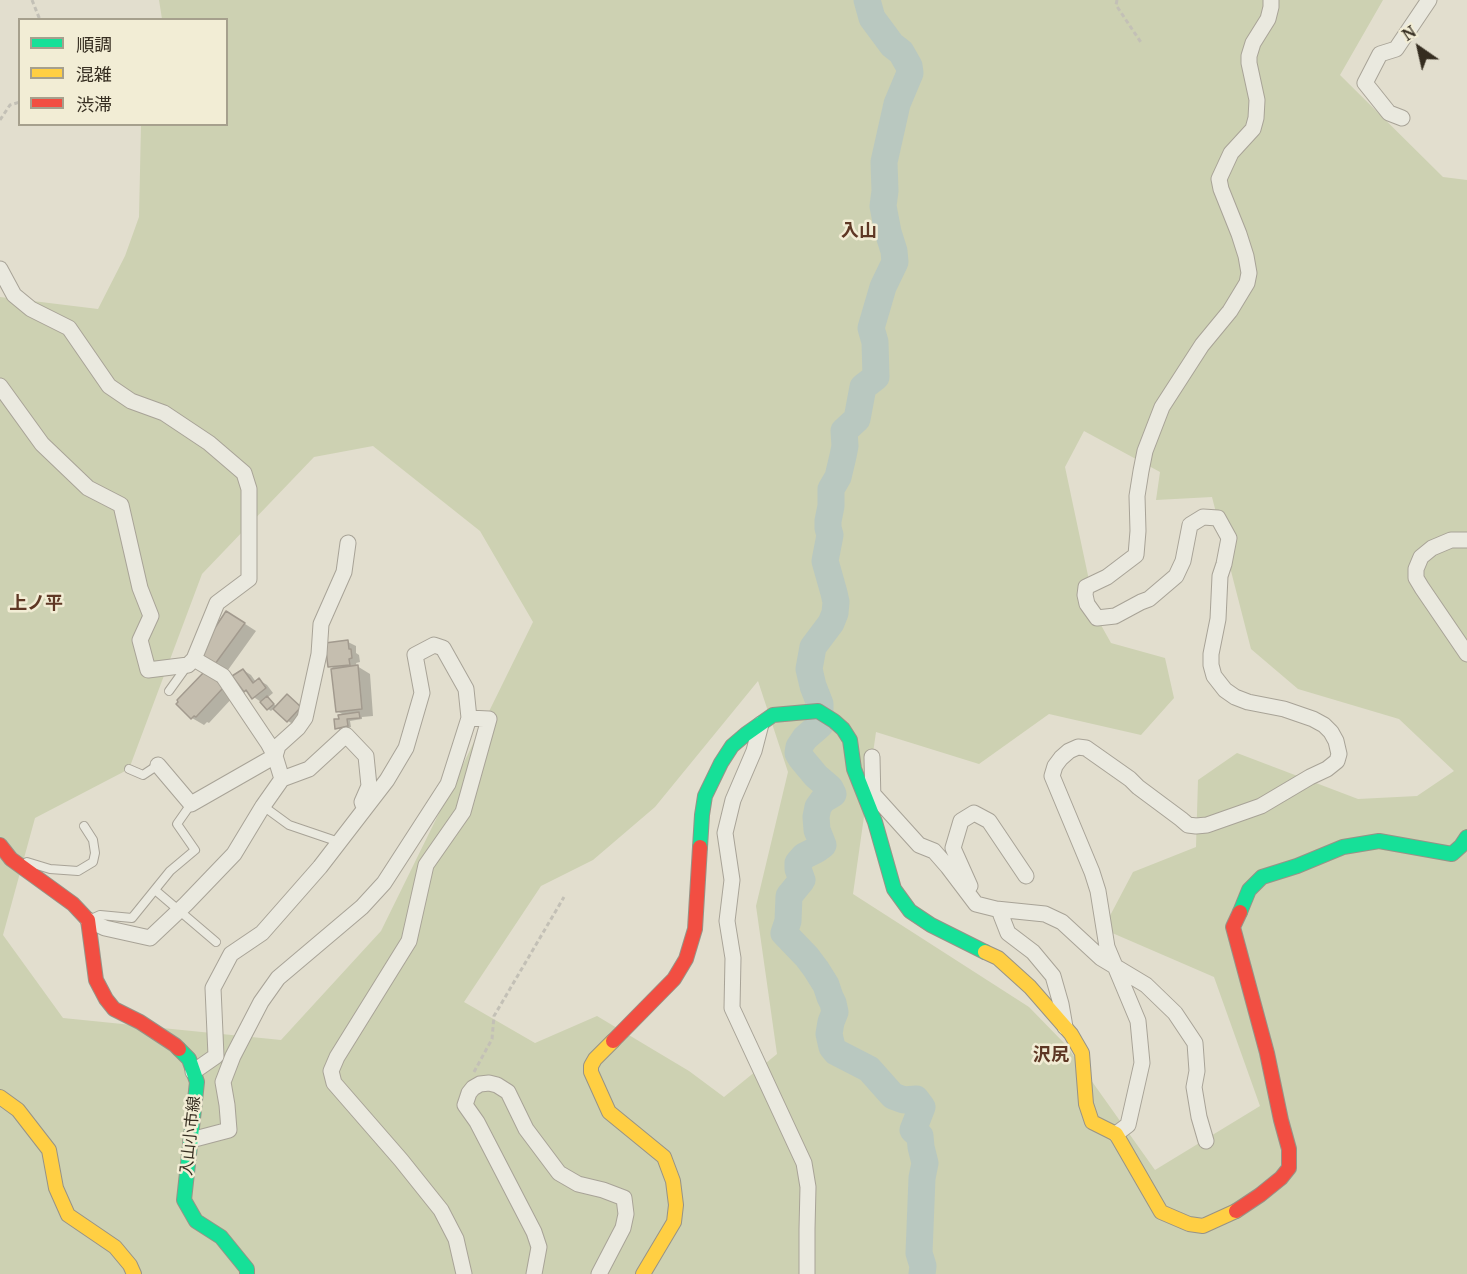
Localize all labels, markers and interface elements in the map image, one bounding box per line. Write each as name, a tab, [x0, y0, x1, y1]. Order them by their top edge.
legend	[18, 18, 228, 126]
north arrow	[1389, 18, 1449, 78]
text: N	[1398, 20, 1420, 46]
text: 順調	[76, 32, 112, 56]
text: 混雑	[76, 62, 112, 86]
text: 渋滞	[76, 92, 112, 116]
district label: 入山	[841, 221, 877, 243]
district label: 上ノ平	[9, 593, 63, 615]
district label: 沢尻	[1033, 1045, 1069, 1067]
street label: 入山小市線	[177, 1095, 205, 1177]

